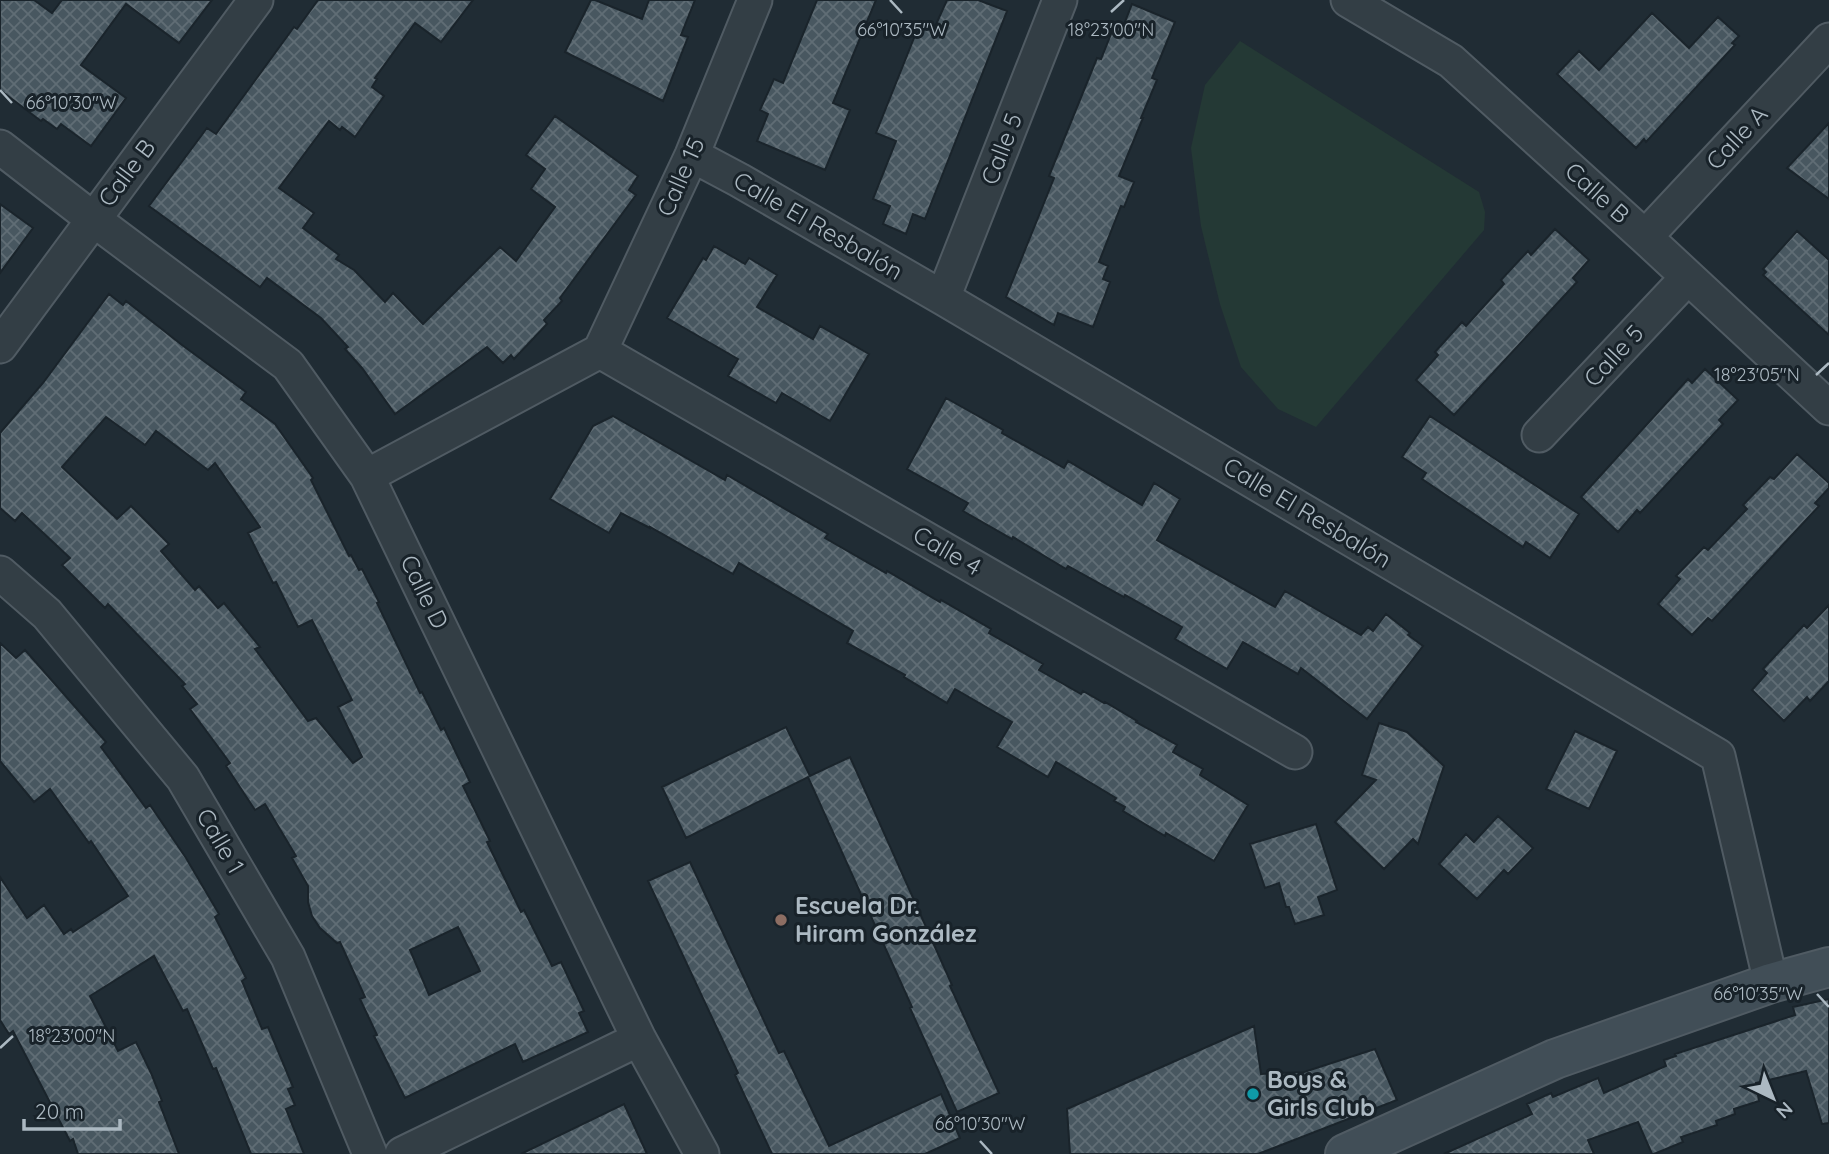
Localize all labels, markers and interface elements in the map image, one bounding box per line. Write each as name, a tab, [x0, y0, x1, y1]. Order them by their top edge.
text: 66°10'35"W	[857, 18, 947, 41]
text: 18°23'00"N	[1068, 18, 1154, 41]
text: 66°10'30"W	[26, 91, 116, 114]
street label: Calle A	[1699, 99, 1773, 176]
street label: Calle 5	[974, 109, 1028, 189]
street label: Calle B	[91, 133, 161, 212]
street label: Calle 15	[649, 133, 711, 221]
street label: Calle B	[1559, 155, 1636, 229]
street label: Calle El Resbalón	[728, 164, 909, 286]
street label: Calle 5	[1577, 318, 1650, 393]
text: 18°23'05"N	[1714, 363, 1800, 386]
street label: Calle El Resbalón	[1218, 450, 1397, 574]
street label: Calle 4	[908, 519, 987, 582]
street label: Calle D	[394, 550, 456, 633]
street label: Calle 1	[190, 803, 251, 878]
place label: Escuela Dr. Hiram González	[795, 890, 977, 948]
marker: Escuela Dr. Hiram González	[773, 912, 789, 928]
text: 66°10'35"W	[1713, 982, 1803, 1005]
text: 18°23'00"N	[29, 1024, 115, 1047]
north arrow	[1738, 1063, 1808, 1133]
place label: Boys & Girls Club	[1267, 1064, 1375, 1122]
marker: Boys & Girls Club	[1245, 1086, 1261, 1102]
scale bar	[24, 1088, 121, 1132]
text: N	[1771, 1097, 1798, 1124]
text: 20 m	[35, 1098, 84, 1124]
text: 66°10'30"W	[935, 1112, 1025, 1135]

